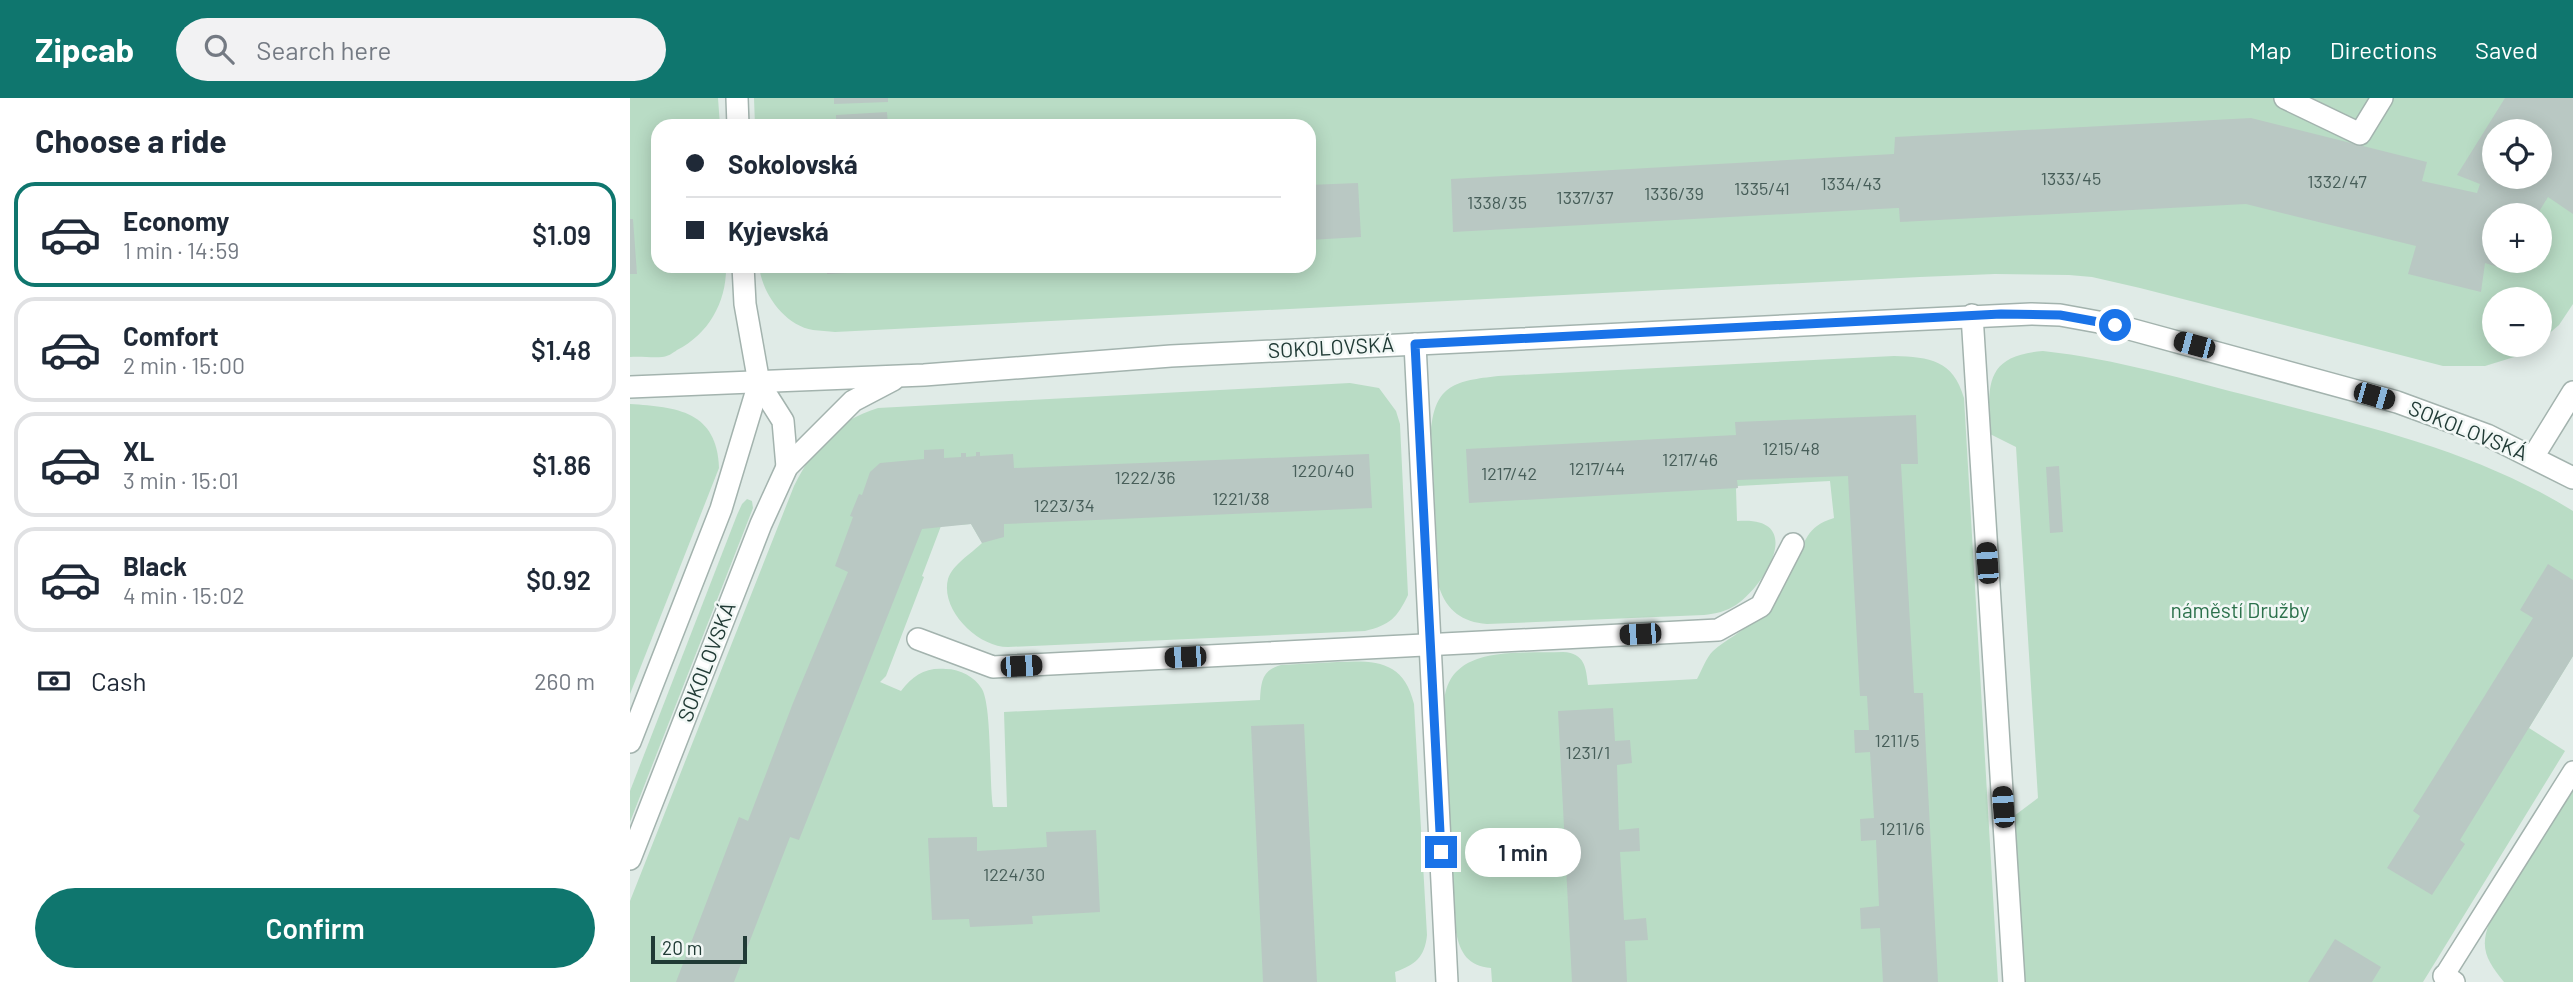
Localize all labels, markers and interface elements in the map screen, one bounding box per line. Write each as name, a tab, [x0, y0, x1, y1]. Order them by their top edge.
search box	[176, 18, 666, 81]
text: Zipcab	[35, 29, 134, 69]
icon: search	[200, 30, 238, 68]
text: Search here	[256, 34, 391, 65]
text: Map	[2249, 35, 2292, 64]
text: Directions	[2330, 35, 2437, 64]
text: Saved	[2475, 35, 2538, 64]
map controls	[2482, 119, 2552, 357]
button: locate	[2482, 119, 2552, 189]
text: Choose a ride	[35, 121, 227, 159]
text: Sokolovská	[728, 148, 858, 179]
house number: 1333/45	[2041, 167, 2101, 189]
house number: 1332/47	[2307, 170, 2367, 192]
house number: 1334/43	[1820, 172, 1882, 194]
house number: 1335/41	[1734, 177, 1790, 199]
house number: 1336/39	[1644, 182, 1704, 204]
house number: 1337/37	[1556, 186, 1614, 208]
house number: 1338/35	[1467, 191, 1527, 213]
icon: car	[39, 203, 102, 266]
button: +	[2482, 203, 2552, 273]
text: Economy	[123, 205, 229, 236]
text: Kyjevská	[728, 215, 829, 246]
text: $1.09	[532, 219, 591, 250]
text: 1 min · 14:59	[123, 236, 239, 264]
button: −	[2482, 287, 2552, 357]
route start	[2099, 309, 2131, 341]
icon: car	[39, 318, 102, 381]
text: Comfort	[123, 320, 219, 351]
car	[2171, 329, 2218, 361]
street label: SOKOLOVSKÁ	[1267, 331, 1395, 362]
text: $1.48	[531, 334, 591, 365]
text: 2 min · 15:00	[123, 351, 245, 379]
car	[2351, 380, 2398, 412]
street label: SOKOLOVSKÁ	[2405, 394, 2532, 465]
icon: car	[39, 433, 102, 496]
text: XL	[123, 435, 154, 466]
house number: 1215/48	[1762, 437, 1820, 459]
house number: 1217/46	[1662, 448, 1718, 470]
text: $1.86	[532, 449, 591, 480]
house number: 1217/44	[1569, 457, 1625, 479]
house number: 1220/40	[1291, 459, 1355, 481]
house number: 1217/42	[1481, 462, 1537, 484]
text: 3 min · 15:01	[123, 466, 239, 494]
house number: 1222/36	[1115, 466, 1175, 488]
house number: 1221/38	[1212, 487, 1270, 509]
house number: 1223/34	[1033, 494, 1095, 516]
car	[1976, 541, 1999, 585]
icon: car	[39, 548, 102, 611]
text: Black	[123, 550, 187, 581]
text: $0.92	[526, 564, 591, 595]
text: 4 min · 15:02	[123, 581, 245, 609]
park label: náměstí Družby	[2171, 597, 2310, 622]
street label: SOKOLOVSKÁ	[671, 598, 740, 725]
car	[1619, 622, 1662, 646]
car	[1164, 645, 1207, 669]
car	[1000, 654, 1043, 678]
icon: cash	[35, 662, 73, 700]
text: Cash	[91, 665, 146, 696]
text: 260 m	[534, 667, 595, 695]
house number: 1211/5	[1875, 729, 1919, 751]
house number: 1231/1	[1566, 741, 1610, 763]
car	[1992, 785, 2015, 829]
house number: 1211/6	[1880, 817, 1924, 839]
callout: 1 min	[1466, 828, 1581, 876]
route end	[1425, 836, 1457, 868]
text: 1 min	[1498, 838, 1548, 866]
house number: 1224/30	[983, 863, 1045, 885]
button: Confirm	[35, 888, 595, 968]
scale bar	[651, 933, 747, 965]
text: 20 m	[662, 936, 702, 959]

